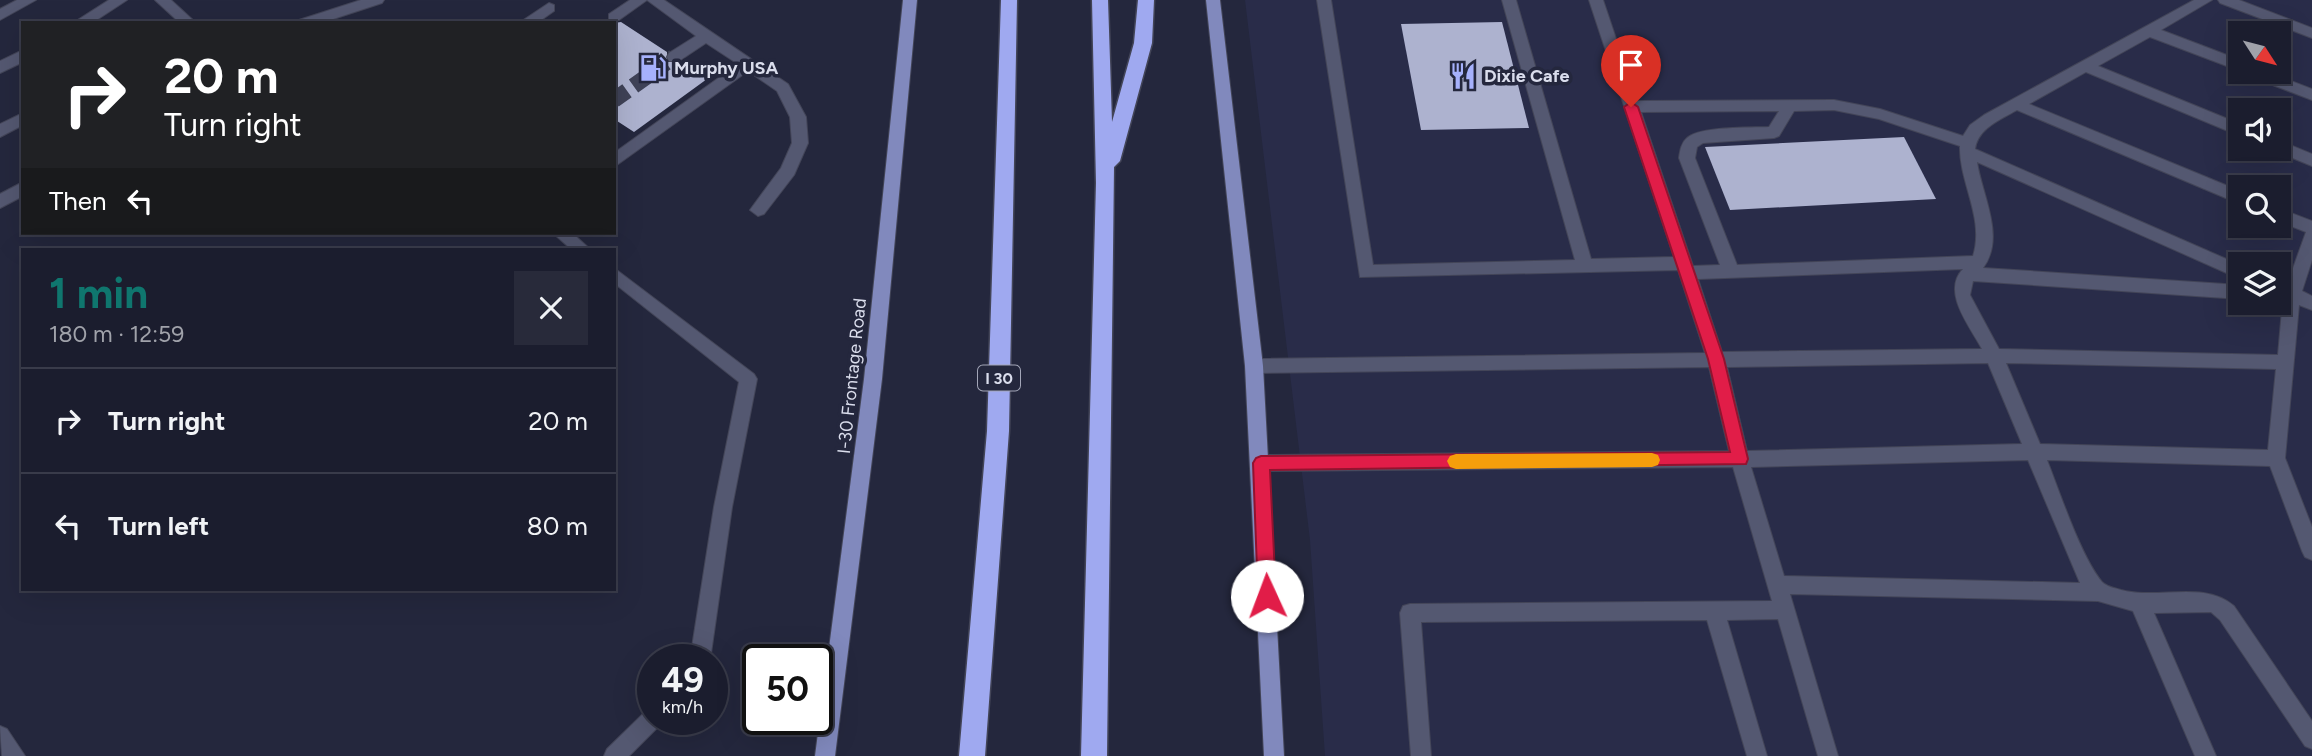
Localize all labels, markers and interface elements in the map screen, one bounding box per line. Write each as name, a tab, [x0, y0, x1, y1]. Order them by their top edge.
north arrow	[2228, 21, 2291, 84]
map controls	[2228, 21, 2291, 315]
pin	[1601, 35, 1661, 107]
text: 20 m	[164, 46, 279, 105]
icon: arrive	[1612, 46, 1650, 84]
icon: right	[49, 49, 140, 140]
fuel station icon: Murphy USA	[638, 53, 668, 83]
place label: Murphy USA	[674, 57, 779, 79]
restaurant icon: Dixie Cafe	[1448, 61, 1478, 91]
place label: Dixie Cafe	[1484, 65, 1569, 87]
button: sound	[2228, 98, 2291, 161]
text: Turn right	[164, 106, 302, 144]
button: search	[2228, 175, 2291, 238]
icon: left	[121, 182, 159, 220]
text: Then	[49, 185, 107, 217]
button: layers	[2228, 252, 2291, 315]
text: 1 min	[49, 268, 148, 319]
button: close	[514, 271, 588, 345]
street label: I-30 Frontage Road	[833, 297, 871, 455]
text: 180 m · 12:59	[49, 320, 184, 348]
road number: I 30	[978, 366, 1020, 390]
icon: right	[49, 402, 87, 440]
text: Turn right	[108, 405, 225, 437]
text: 20 m	[528, 405, 588, 437]
icon: left	[49, 507, 87, 545]
text: Turn left	[108, 510, 209, 542]
text: 80 m	[527, 510, 588, 542]
position arrow	[1230, 559, 1304, 633]
speed limit sign: 50	[742, 644, 833, 735]
text: 49	[661, 659, 704, 701]
text: km/h	[662, 696, 703, 718]

